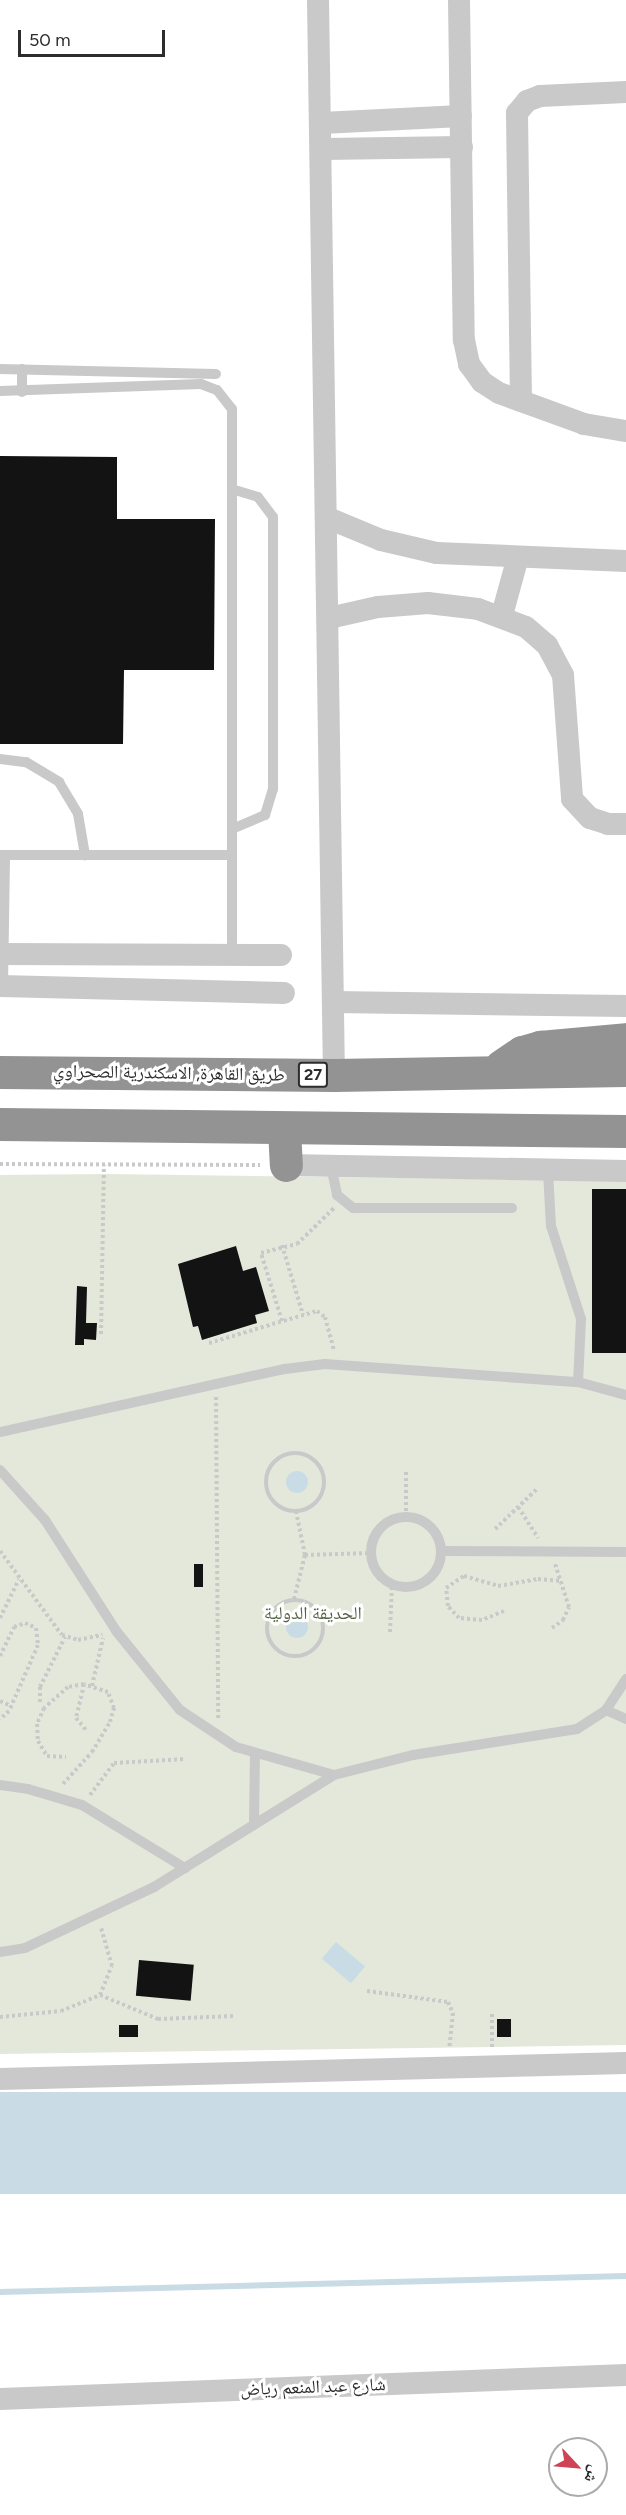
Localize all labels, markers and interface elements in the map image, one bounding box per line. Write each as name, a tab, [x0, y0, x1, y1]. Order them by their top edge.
scale bar	[21, 18, 168, 56]
text: 50 m	[29, 29, 71, 51]
street label: طريق القاهرة, الاسكندرية الصحراوي	[53, 1060, 285, 1086]
road number: 27	[296, 1062, 330, 1088]
park label: الحديقة الدولية	[264, 1602, 362, 1624]
street label: شارع عبد المنعم رياض	[240, 2374, 386, 2400]
north arrow	[548, 2437, 608, 2497]
text: ش	[581, 2462, 605, 2486]

